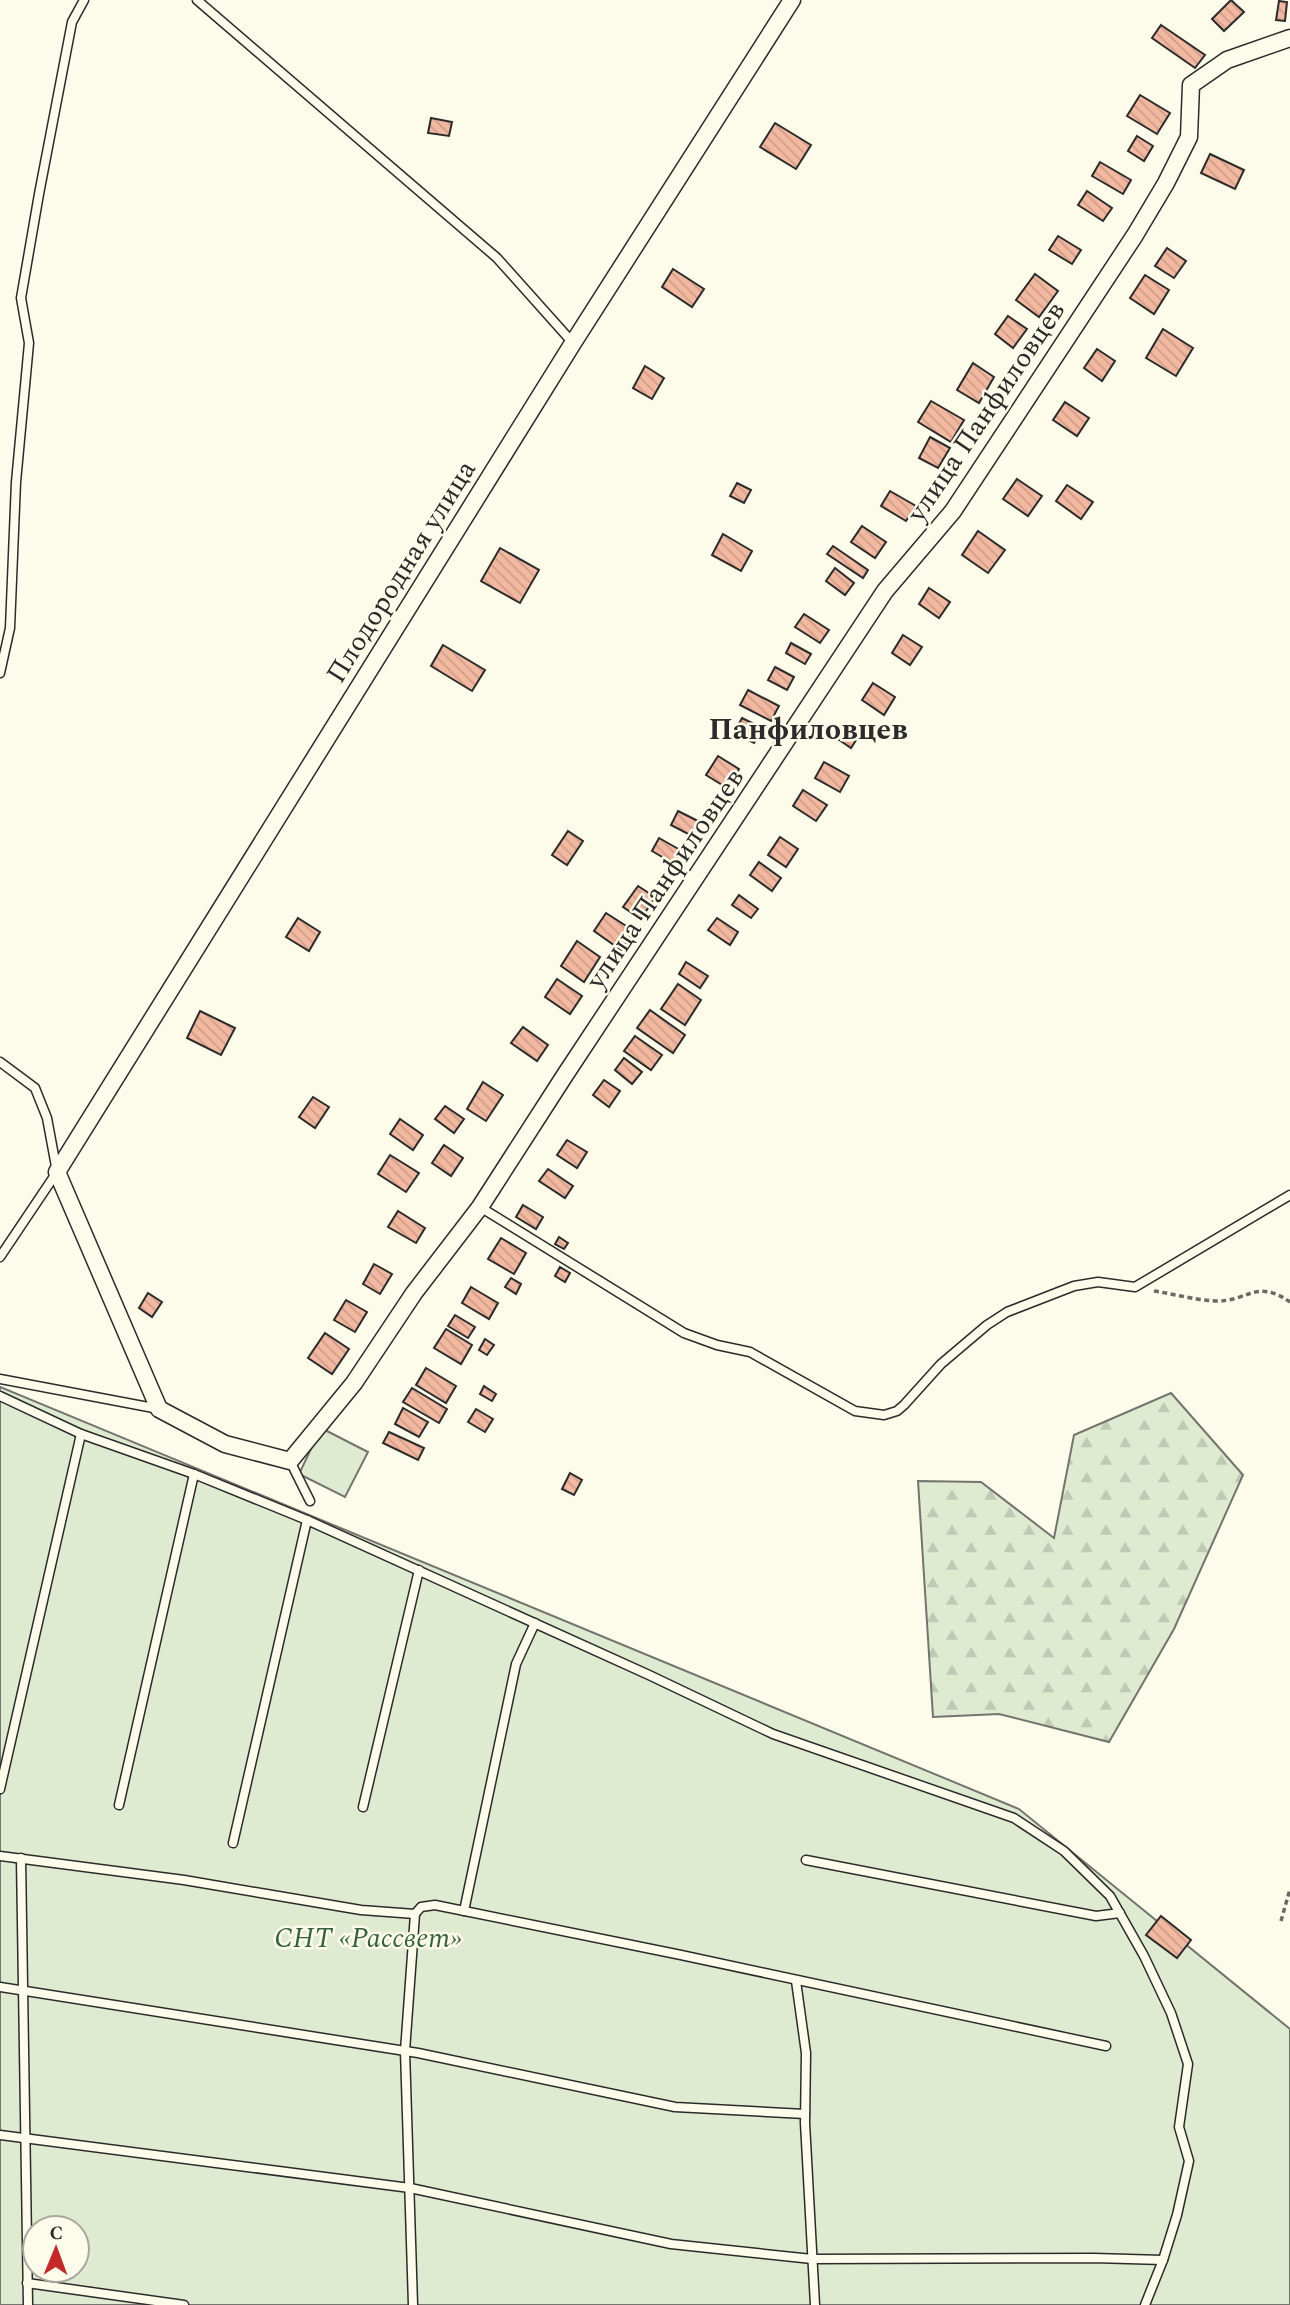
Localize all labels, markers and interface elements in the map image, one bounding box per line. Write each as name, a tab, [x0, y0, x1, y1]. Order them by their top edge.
street label: улица Панфиловцев	[896, 293, 1076, 532]
street label: Плодородная улица	[315, 452, 488, 692]
district label: Панфиловцев	[708, 707, 908, 753]
street label: улица Панфиловцев	[575, 760, 755, 999]
park label: СНТ «Рассвет»	[274, 1917, 462, 1960]
north arrow	[21, 2214, 91, 2284]
text: С	[49, 2219, 63, 2248]

